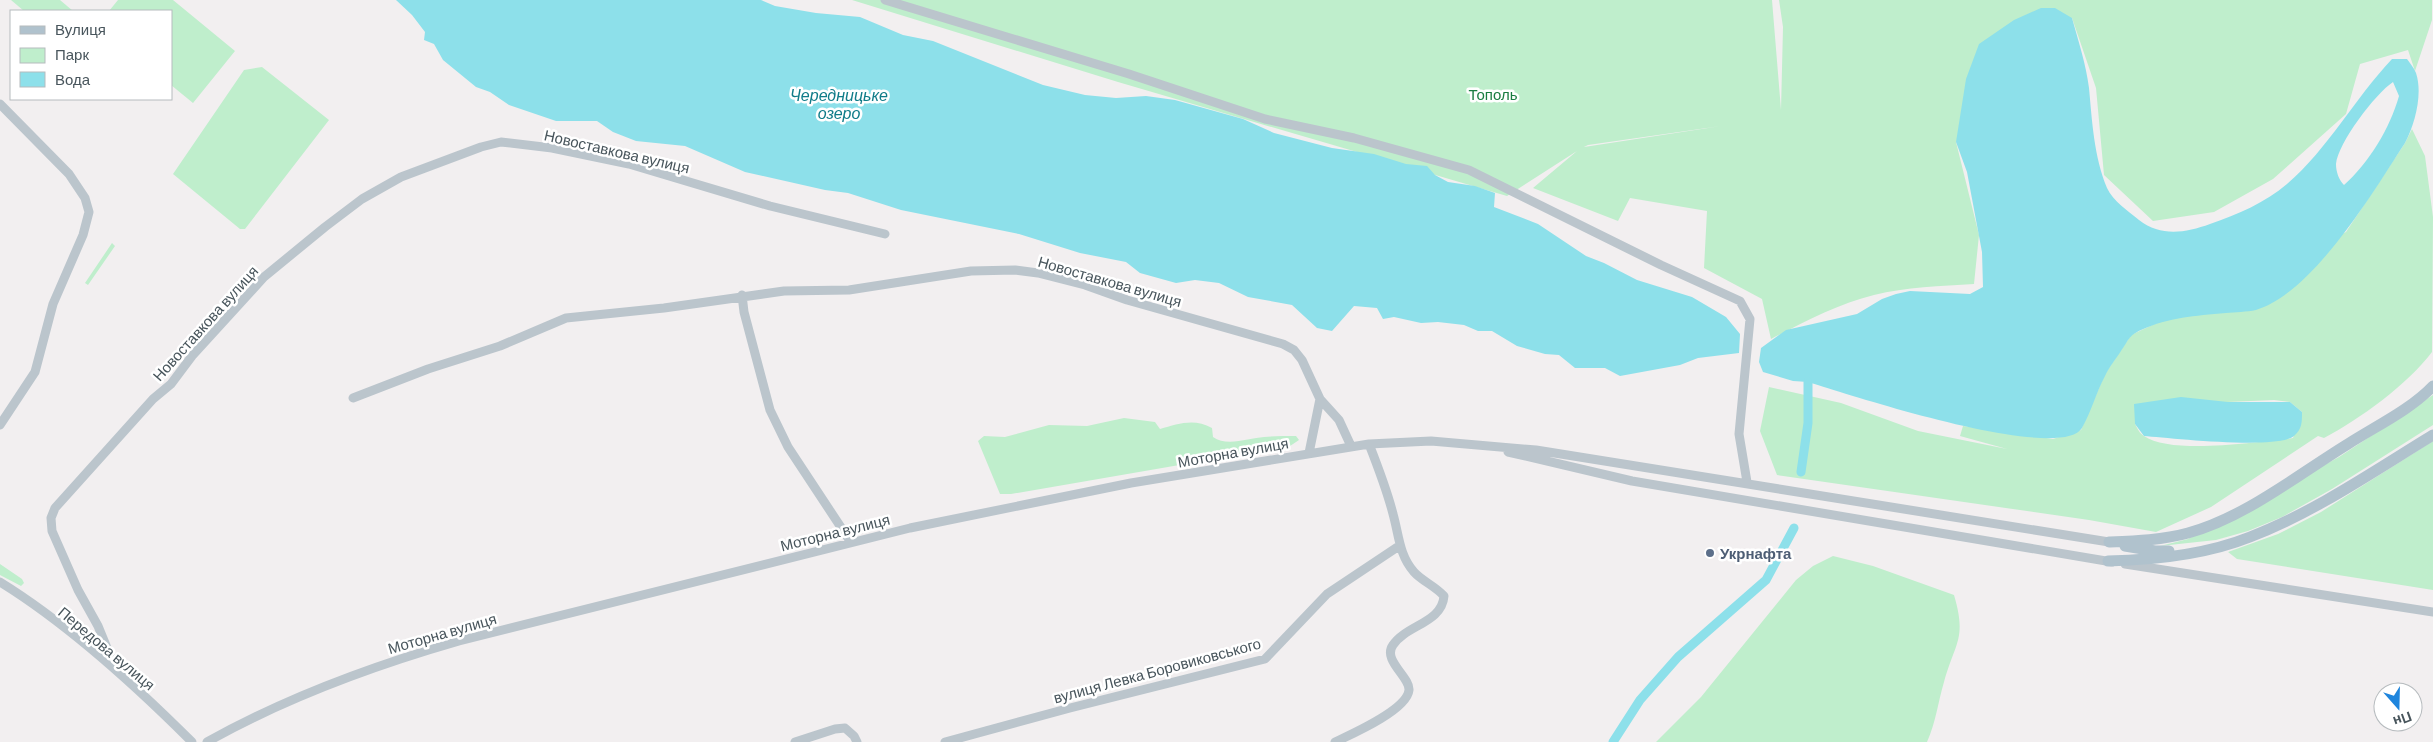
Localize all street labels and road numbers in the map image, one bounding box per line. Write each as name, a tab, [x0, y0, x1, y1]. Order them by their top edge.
street label: Новоставкова вулиця	[543, 126, 691, 176]
street label: Новоставкова вулиця	[1036, 252, 1184, 310]
street label: Новоставкова вулиця	[149, 262, 261, 384]
street label: Моторна вулиця	[1176, 433, 1290, 471]
street label: Моторна вулиця	[778, 510, 892, 554]
street label: Передова вулиця	[55, 602, 159, 694]
street label: Моторна вулиця	[386, 609, 498, 657]
street label: вулиця Левка Боровиковського	[1051, 634, 1263, 706]

